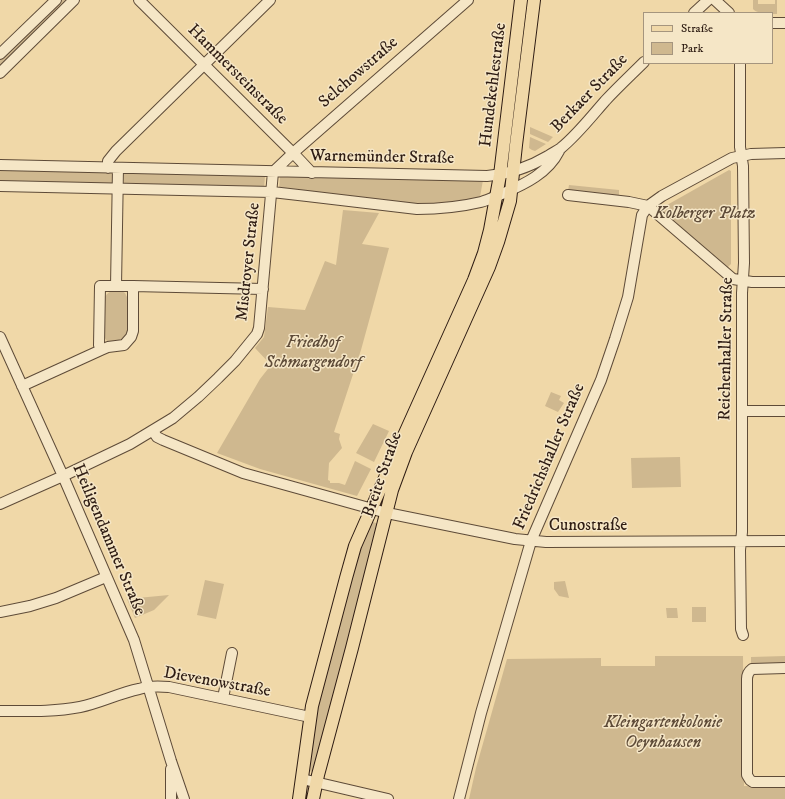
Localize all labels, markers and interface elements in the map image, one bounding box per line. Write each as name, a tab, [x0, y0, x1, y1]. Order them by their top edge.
legend	[643, 12, 773, 64]
street label: Hammersteinstraße	[182, 20, 292, 130]
text: Straße	[681, 21, 713, 36]
street label: Hundekehlestraße	[476, 22, 512, 148]
street label: Selchowstraße	[315, 33, 403, 113]
text: Park	[681, 41, 703, 56]
street label: Berkaer Straße	[547, 50, 633, 138]
street label: Warnemünder Straße	[310, 147, 454, 169]
street label: Misdroyer Straße	[233, 202, 265, 322]
park label: Kolberger Platz	[654, 204, 756, 224]
street label: Reichenhaller Straße	[716, 277, 738, 421]
park label: Friedhof Schmargendorf	[265, 333, 361, 373]
street label: Friedrichshaller Straße	[510, 381, 590, 533]
street label: Breite Straße	[359, 429, 407, 521]
street label: Heiligendammer Straße	[67, 461, 149, 619]
street label: Cunostraße	[549, 516, 627, 536]
street label: Dievenowstraße	[162, 664, 272, 702]
park label: Kleingartenkolonie Oeynhausen	[604, 713, 722, 753]

